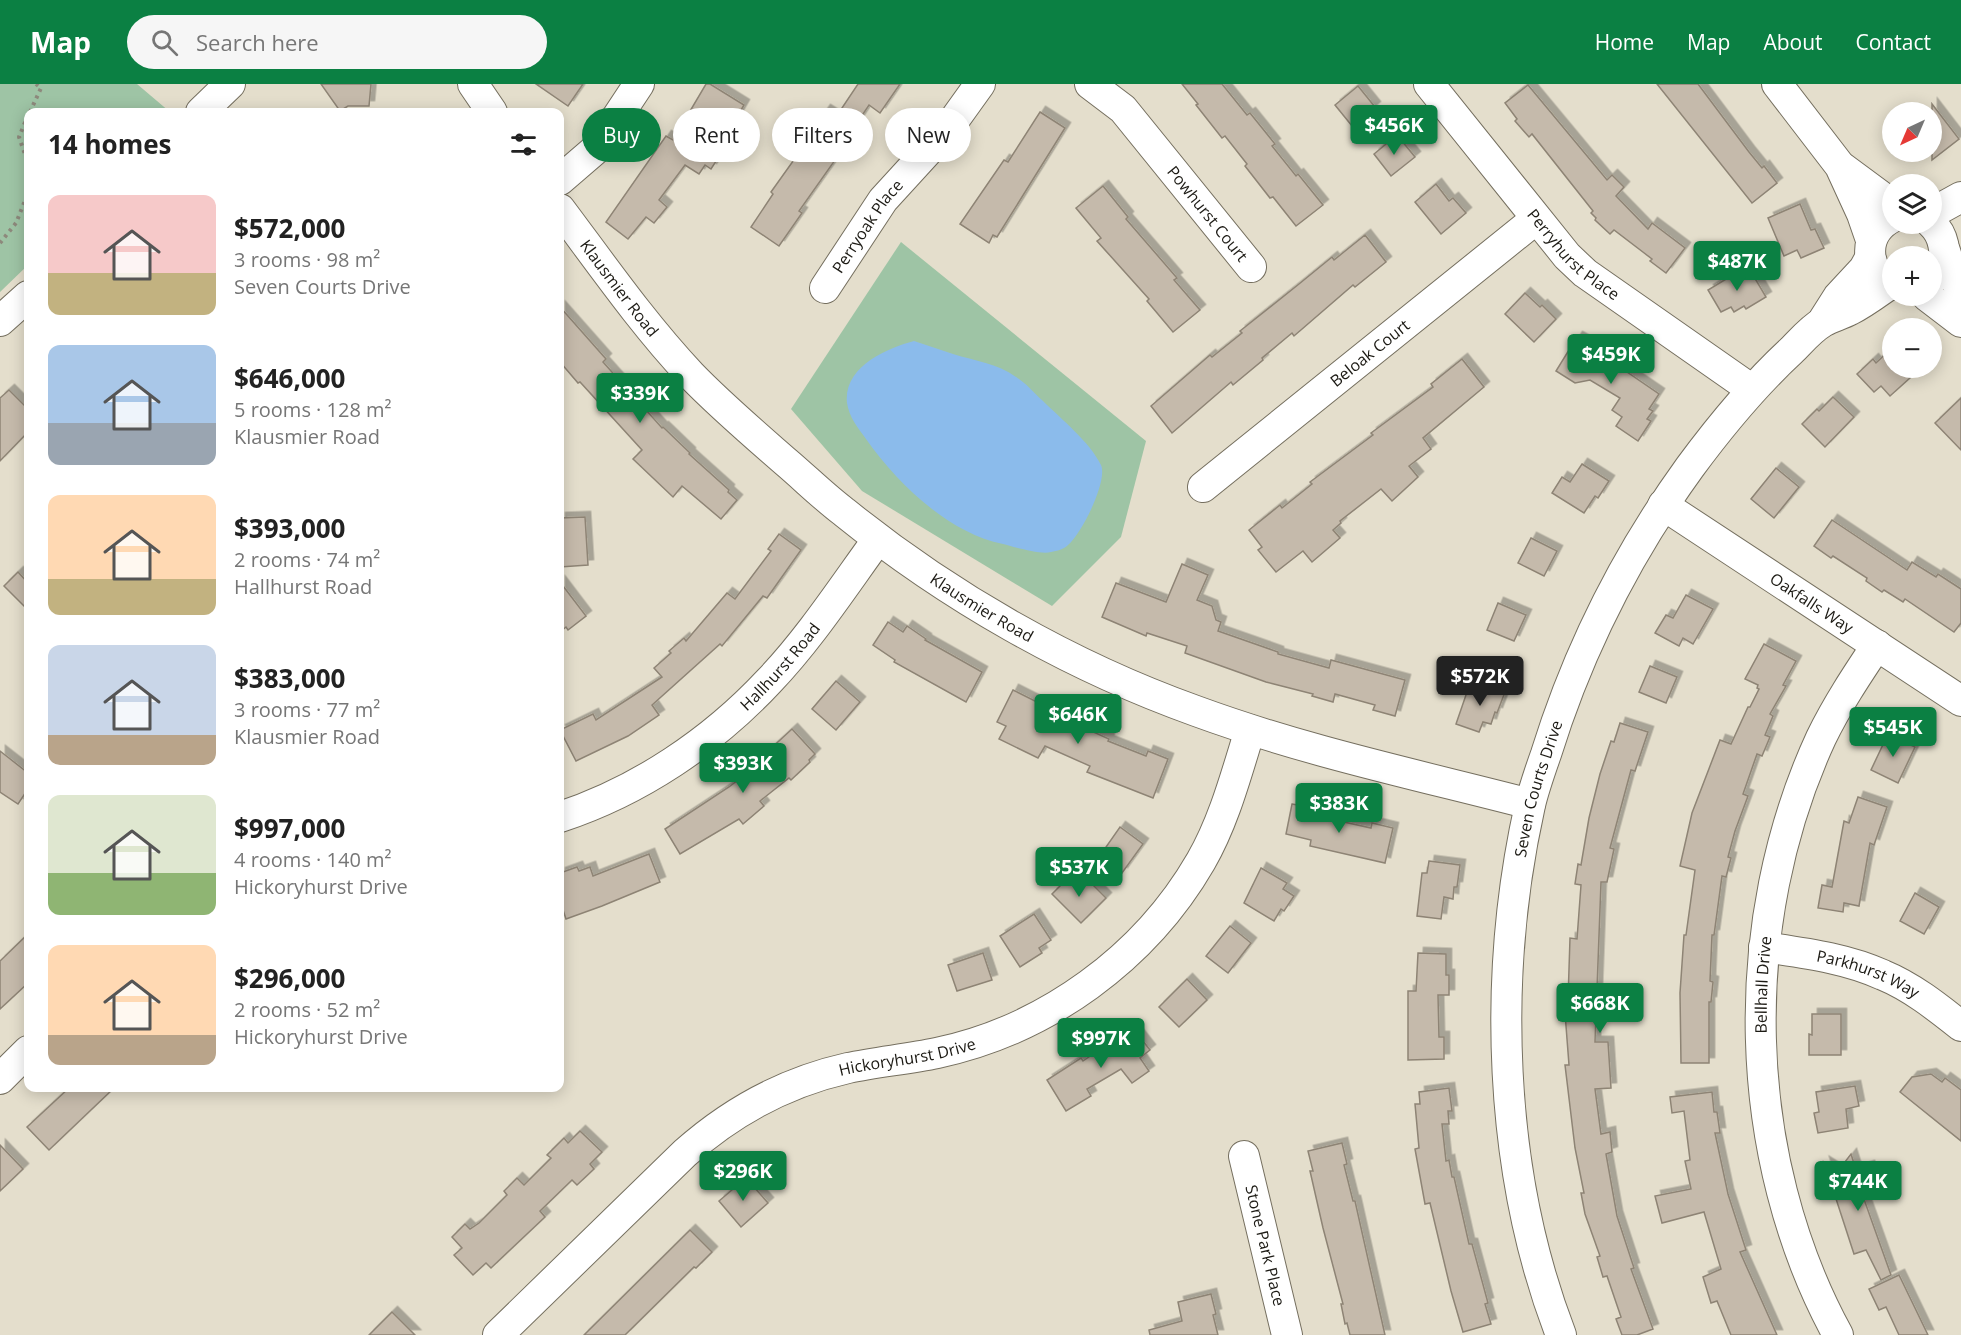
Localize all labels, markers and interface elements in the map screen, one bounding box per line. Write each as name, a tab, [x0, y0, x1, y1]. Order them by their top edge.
search box	[127, 15, 547, 69]
text: Map	[30, 23, 91, 61]
icon: search	[148, 26, 181, 59]
text: Search here	[196, 27, 319, 57]
text: Home	[1595, 28, 1654, 56]
text: Map	[1687, 28, 1730, 56]
text: About	[1763, 28, 1823, 56]
text: Contact	[1856, 28, 1931, 56]
north arrow	[1882, 102, 1942, 162]
map controls	[1882, 102, 1942, 378]
pin: $456K	[1352, 105, 1436, 156]
chip: Buy	[582, 108, 661, 162]
chip: Rent	[673, 108, 760, 162]
chip: Filters	[772, 108, 873, 162]
chip: New	[885, 108, 971, 162]
text: $456K	[1364, 111, 1424, 138]
text: 14 homes	[48, 126, 172, 162]
icon: filters	[507, 128, 540, 161]
street label: Powhurst Court	[1162, 161, 1253, 266]
street label: Perryoak Place	[827, 174, 908, 277]
button: layers	[1882, 174, 1942, 234]
street label: Perryhurst Place	[1522, 204, 1624, 305]
text: $572,000	[234, 210, 345, 246]
icon: home	[96, 219, 168, 291]
street label: Klausmier Road	[575, 235, 664, 341]
pin: $487K	[1695, 241, 1779, 292]
text: 3 rooms · 98 m²	[234, 246, 380, 273]
button: +	[1882, 246, 1942, 306]
text: $487K	[1707, 247, 1767, 274]
text: Seven Courts Drive	[234, 273, 411, 300]
street label: Beloak Court	[1325, 314, 1414, 392]
button: −	[1882, 318, 1942, 378]
pin: $459K	[1569, 334, 1653, 385]
text: $459K	[1581, 340, 1641, 367]
text: $646,000	[234, 360, 345, 396]
icon: home	[96, 369, 168, 441]
pin: $339K	[598, 373, 682, 424]
text: $339K	[610, 379, 670, 406]
text: 5 rooms · 128 m²	[234, 396, 392, 423]
text: Klausmier Road	[234, 423, 380, 450]
text: $393,000	[234, 510, 345, 546]
icon: home	[96, 519, 168, 591]
text: 2 rooms · 74 m²	[234, 546, 380, 573]
street label: Oakfalls Way	[1766, 567, 1859, 639]
street label: Klausmier Road	[926, 568, 1037, 647]
text: Hallhurst Road	[234, 573, 372, 600]
street label: Hallhurst Road	[735, 618, 825, 715]
pin: $572K	[1438, 656, 1522, 707]
text: $383,000	[234, 660, 345, 696]
text: $572K	[1450, 662, 1510, 689]
icon: home	[96, 669, 168, 741]
pin: $646K	[1036, 694, 1120, 745]
text: 3 rooms · 77 m²	[234, 696, 380, 723]
text: $646K	[1048, 700, 1108, 727]
pin: $545K	[1851, 707, 1935, 758]
text: $545K	[1863, 713, 1923, 740]
street label: Seven Courts Drive	[1509, 717, 1567, 859]
text: Klausmier Road	[234, 723, 380, 750]
pin: $393K	[701, 743, 785, 794]
text: $393K	[713, 749, 773, 776]
pin: $383K	[1297, 783, 1381, 834]
text: $383K	[1309, 789, 1369, 816]
text: $997,000	[234, 810, 345, 846]
icon: home	[96, 819, 168, 891]
text: 4 rooms · 140 m²	[234, 846, 392, 873]
pin: $537K	[1037, 847, 1121, 898]
text: $537K	[1049, 853, 1109, 880]
text: Hickoryhurst Drive	[234, 873, 408, 900]
street label: Bellhall Drive	[1750, 935, 1777, 1034]
street label: Parkhurst Way	[1815, 945, 1925, 1004]
text: $296,000	[234, 960, 345, 996]
icon: home	[96, 969, 168, 1041]
pin: $668K	[1558, 983, 1642, 1034]
text: $668K	[1570, 989, 1630, 1016]
text: 2 rooms · 52 m²	[234, 996, 380, 1023]
pin: $997K	[1059, 1018, 1143, 1069]
text: Hickoryhurst Drive	[234, 1023, 408, 1050]
text: $997K	[1071, 1024, 1131, 1051]
street label: Hickoryhurst Drive	[836, 1032, 978, 1081]
pin: $296K	[701, 1151, 785, 1202]
text: $296K	[713, 1157, 773, 1184]
pin: $744K	[1816, 1161, 1900, 1212]
text: $744K	[1828, 1167, 1888, 1194]
street label: Stone Park Place	[1240, 1183, 1291, 1308]

